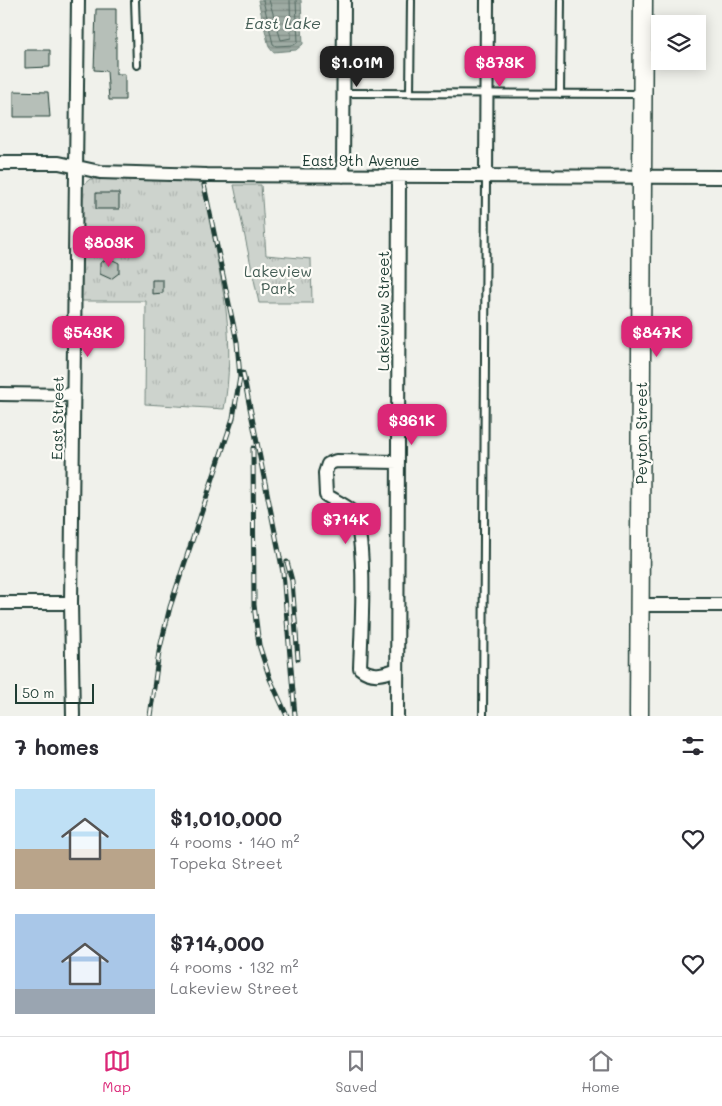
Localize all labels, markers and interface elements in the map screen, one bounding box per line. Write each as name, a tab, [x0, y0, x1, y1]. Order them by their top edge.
water label: East Lake	[245, 12, 321, 33]
map controls	[651, 15, 706, 70]
button: layers	[651, 15, 706, 70]
pin: $1.01M	[316, 46, 398, 88]
pin: $873K	[465, 46, 535, 88]
text: $1.01M	[331, 51, 383, 72]
text: $873K	[476, 51, 524, 72]
street label: East 9th Avenue	[302, 150, 420, 170]
pin: $803K	[74, 226, 144, 268]
text: $803K	[84, 231, 134, 252]
street label: Lakeview Street	[373, 251, 393, 371]
park label: Lakeview Park	[244, 261, 312, 298]
pin: $543K	[53, 316, 123, 358]
pin: $847K	[622, 316, 692, 358]
text: $543K	[63, 321, 113, 342]
text: $847K	[632, 321, 682, 342]
street label: East Street	[46, 376, 68, 460]
street label: Peyton Street	[631, 382, 651, 484]
pin: $361K	[377, 404, 447, 446]
text: $361K	[389, 409, 435, 430]
pin: $714K	[311, 502, 381, 545]
text: $714K	[323, 508, 369, 529]
scale bar	[15, 681, 94, 704]
text: 50 m	[22, 683, 54, 702]
icon: filters	[679, 732, 707, 760]
text: 7 homes	[15, 733, 99, 760]
text: $1,010,000	[170, 804, 282, 831]
icon: home	[55, 809, 115, 869]
icon: heart	[679, 825, 707, 853]
text: 4 rooms · 140 m²	[170, 831, 300, 852]
text: Topeka Street	[170, 852, 283, 873]
text: $714,000	[170, 929, 264, 956]
icon: home	[55, 934, 115, 994]
icon: heart	[679, 950, 707, 978]
text: 4 rooms · 132 m²	[170, 956, 299, 977]
text: Lakeview Street	[170, 977, 299, 998]
tab: Map	[102, 1047, 131, 1096]
tab: Saved	[335, 1047, 377, 1096]
tab: Home	[582, 1047, 620, 1096]

